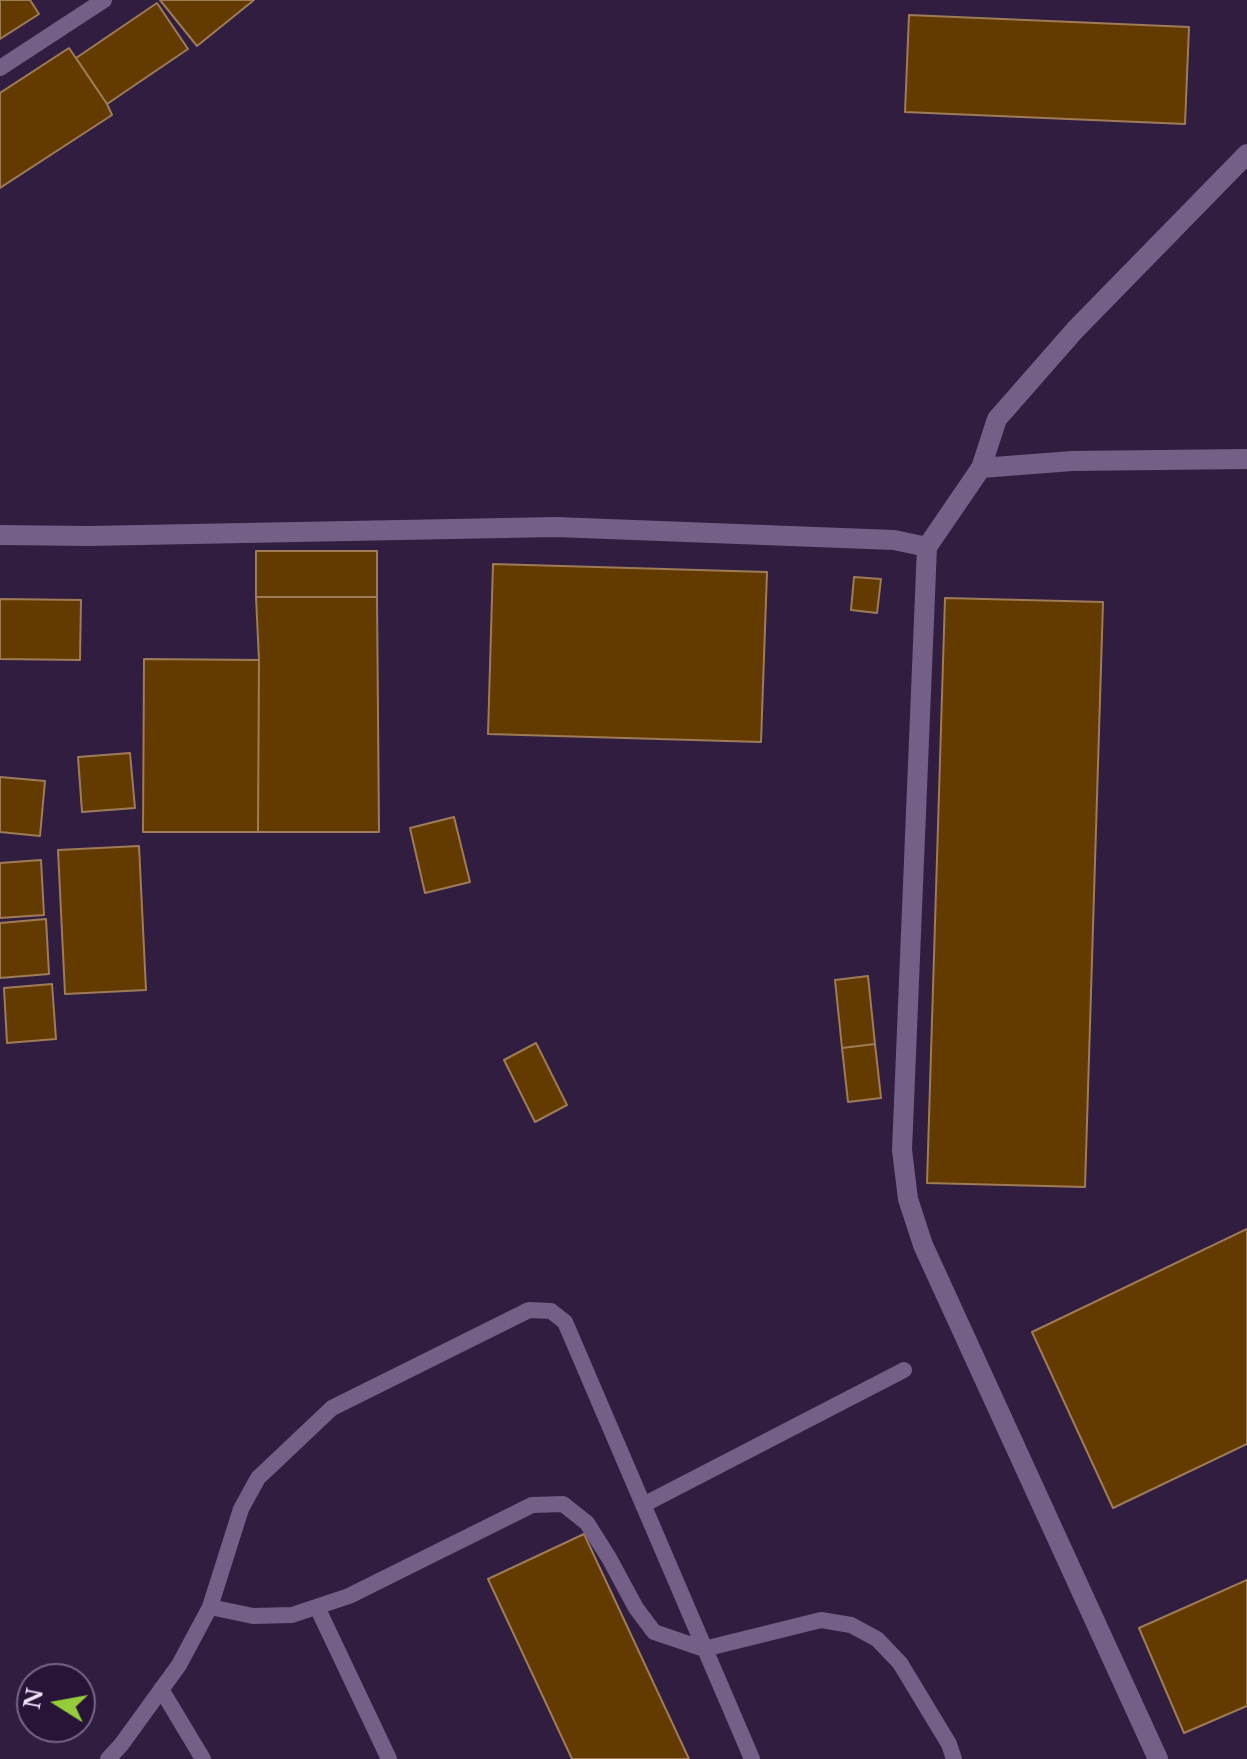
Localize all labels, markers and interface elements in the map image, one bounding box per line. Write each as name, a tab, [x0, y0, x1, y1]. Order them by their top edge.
north arrow	[16, 1663, 96, 1743]
text: N	[19, 1686, 49, 1711]

